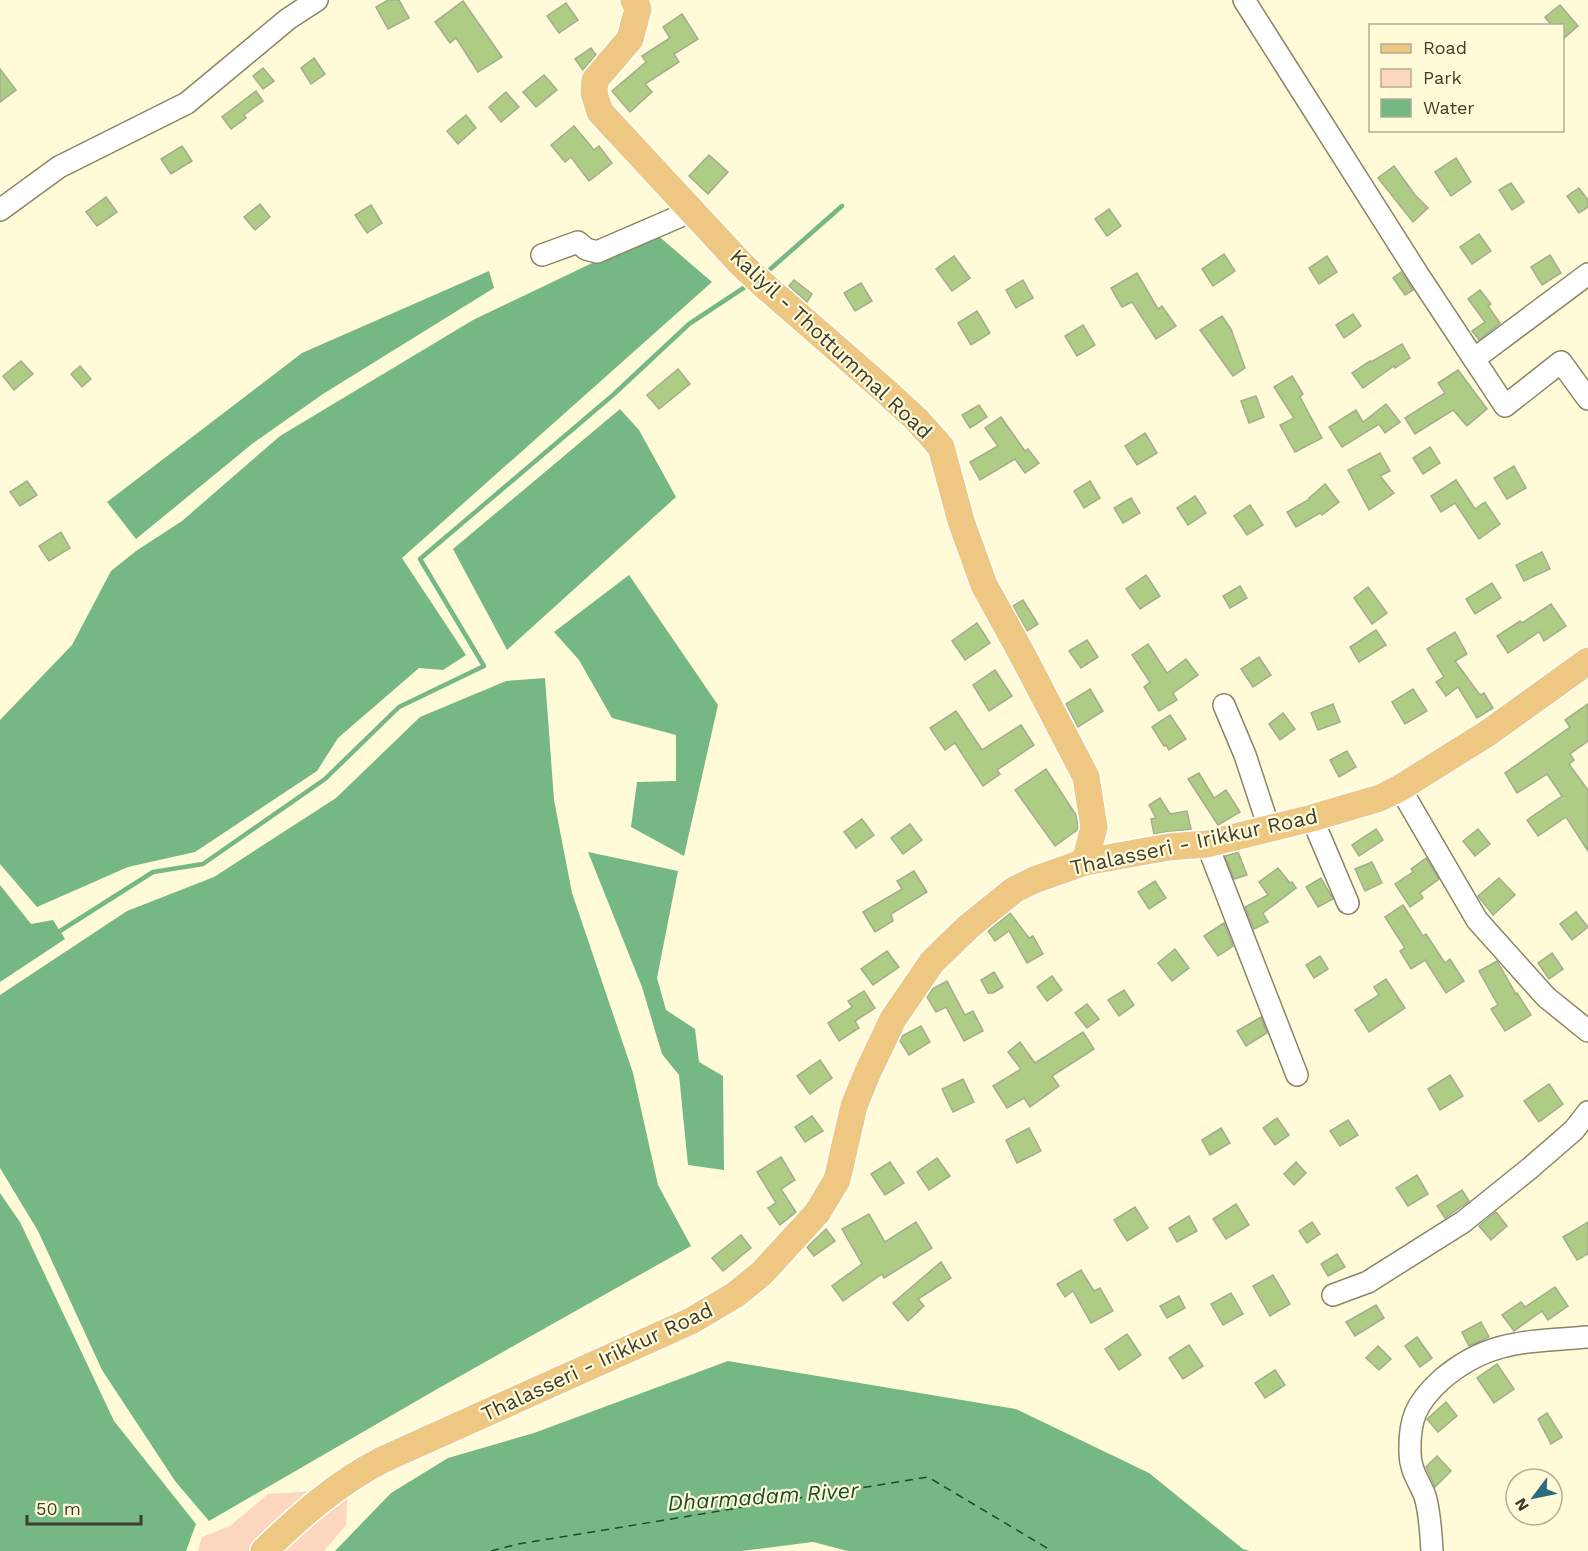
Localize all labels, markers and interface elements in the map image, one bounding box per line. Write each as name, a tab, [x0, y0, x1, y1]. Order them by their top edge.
legend	[1369, 24, 1564, 132]
text: Road	[1423, 37, 1467, 58]
text: Park	[1423, 67, 1462, 88]
text: Water	[1423, 97, 1475, 118]
street label: Kaliyil - Thottummal Road	[725, 243, 937, 444]
street label: Thalasseri - Irikkur Road	[1068, 803, 1320, 880]
street label: Thalasseri - Irikkur Road	[477, 1297, 716, 1426]
north arrow	[1504, 1467, 1564, 1527]
water label: Dharmadam River	[667, 1477, 861, 1516]
scale bar	[27, 1488, 141, 1526]
text: N	[1511, 1495, 1533, 1515]
text: 50 m	[36, 1498, 81, 1519]

